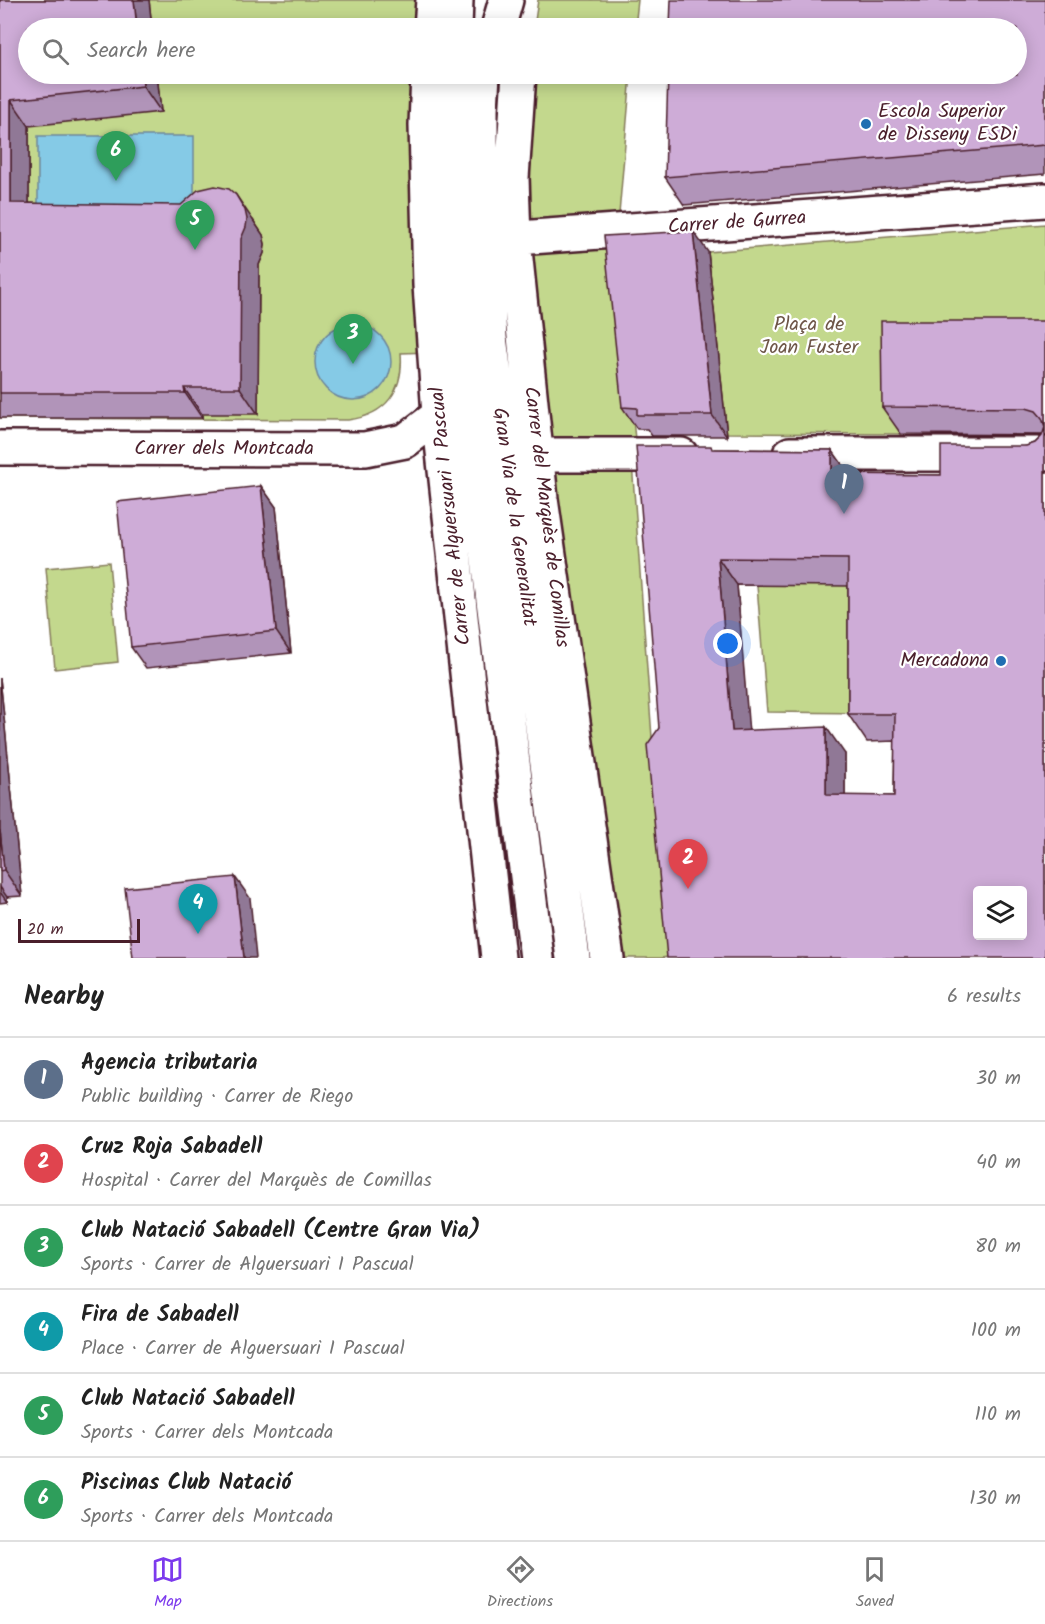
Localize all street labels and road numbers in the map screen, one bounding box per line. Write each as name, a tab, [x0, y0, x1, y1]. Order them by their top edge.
street label: Carrer de Gurrea	[667, 202, 807, 244]
street label: Carrer de Alguersuari I Pascual	[422, 385, 480, 647]
street label: Carrer del Marquès de Comillas	[514, 385, 578, 650]
street label: Gran Via de la Generalitat	[483, 406, 545, 629]
street label: Carrer dels Montcada	[134, 433, 314, 465]

